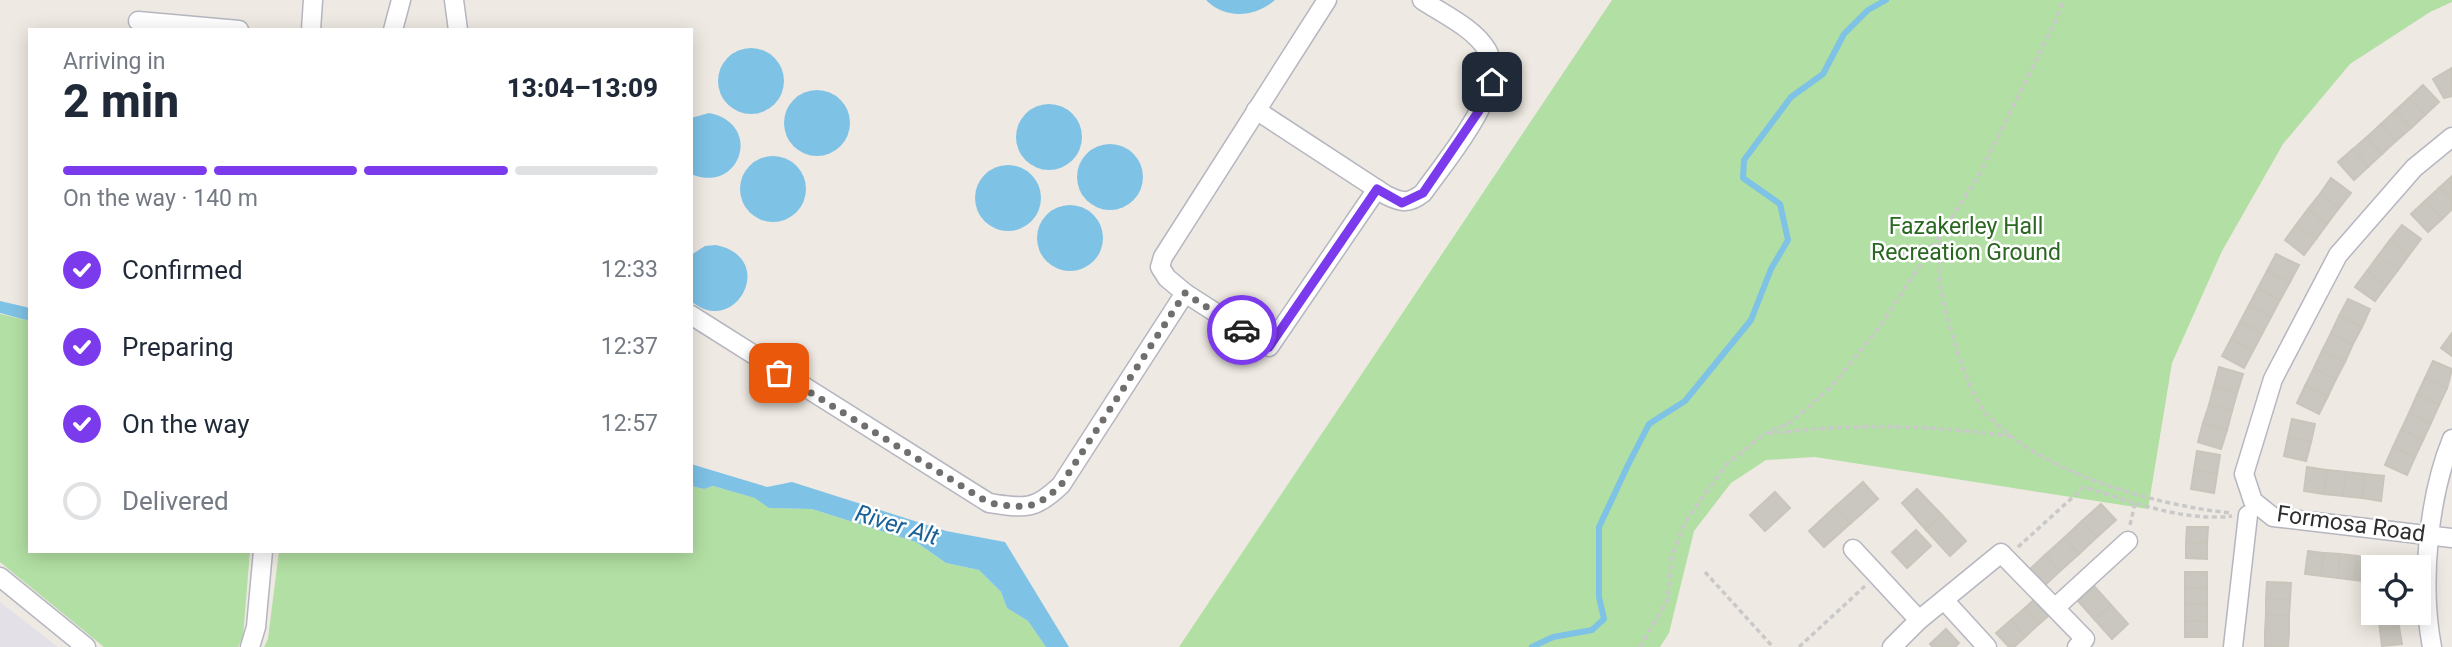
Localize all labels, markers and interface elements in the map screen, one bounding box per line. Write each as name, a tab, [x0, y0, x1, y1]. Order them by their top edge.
text: Arriving in	[63, 48, 166, 75]
pin	[1462, 52, 1522, 112]
icon: home	[1473, 63, 1511, 101]
text: 13:04–13:09	[507, 73, 658, 103]
text: 2 min	[63, 74, 179, 128]
text: On the way · 140 m	[63, 185, 258, 212]
park label: Fazakerley Hall Recreation Ground	[1871, 213, 2061, 266]
icon: check	[63, 251, 101, 289]
text: Confirmed	[122, 255, 243, 285]
text: 12:33	[601, 256, 658, 283]
courier	[1207, 295, 1277, 365]
icon: car	[1223, 311, 1261, 349]
icon: check	[63, 328, 101, 366]
text: Preparing	[122, 332, 234, 362]
text: 12:37	[601, 333, 658, 360]
pin	[749, 343, 809, 403]
icon: bag	[760, 354, 798, 392]
icon: check	[63, 405, 101, 443]
text: On the way	[122, 409, 250, 439]
text: 12:57	[601, 410, 658, 437]
text: Delivered	[122, 486, 229, 516]
water label: River Alt	[852, 499, 942, 551]
street label: Formosa Road	[2275, 500, 2427, 548]
map controls	[2361, 555, 2431, 625]
button: locate	[2361, 555, 2431, 625]

